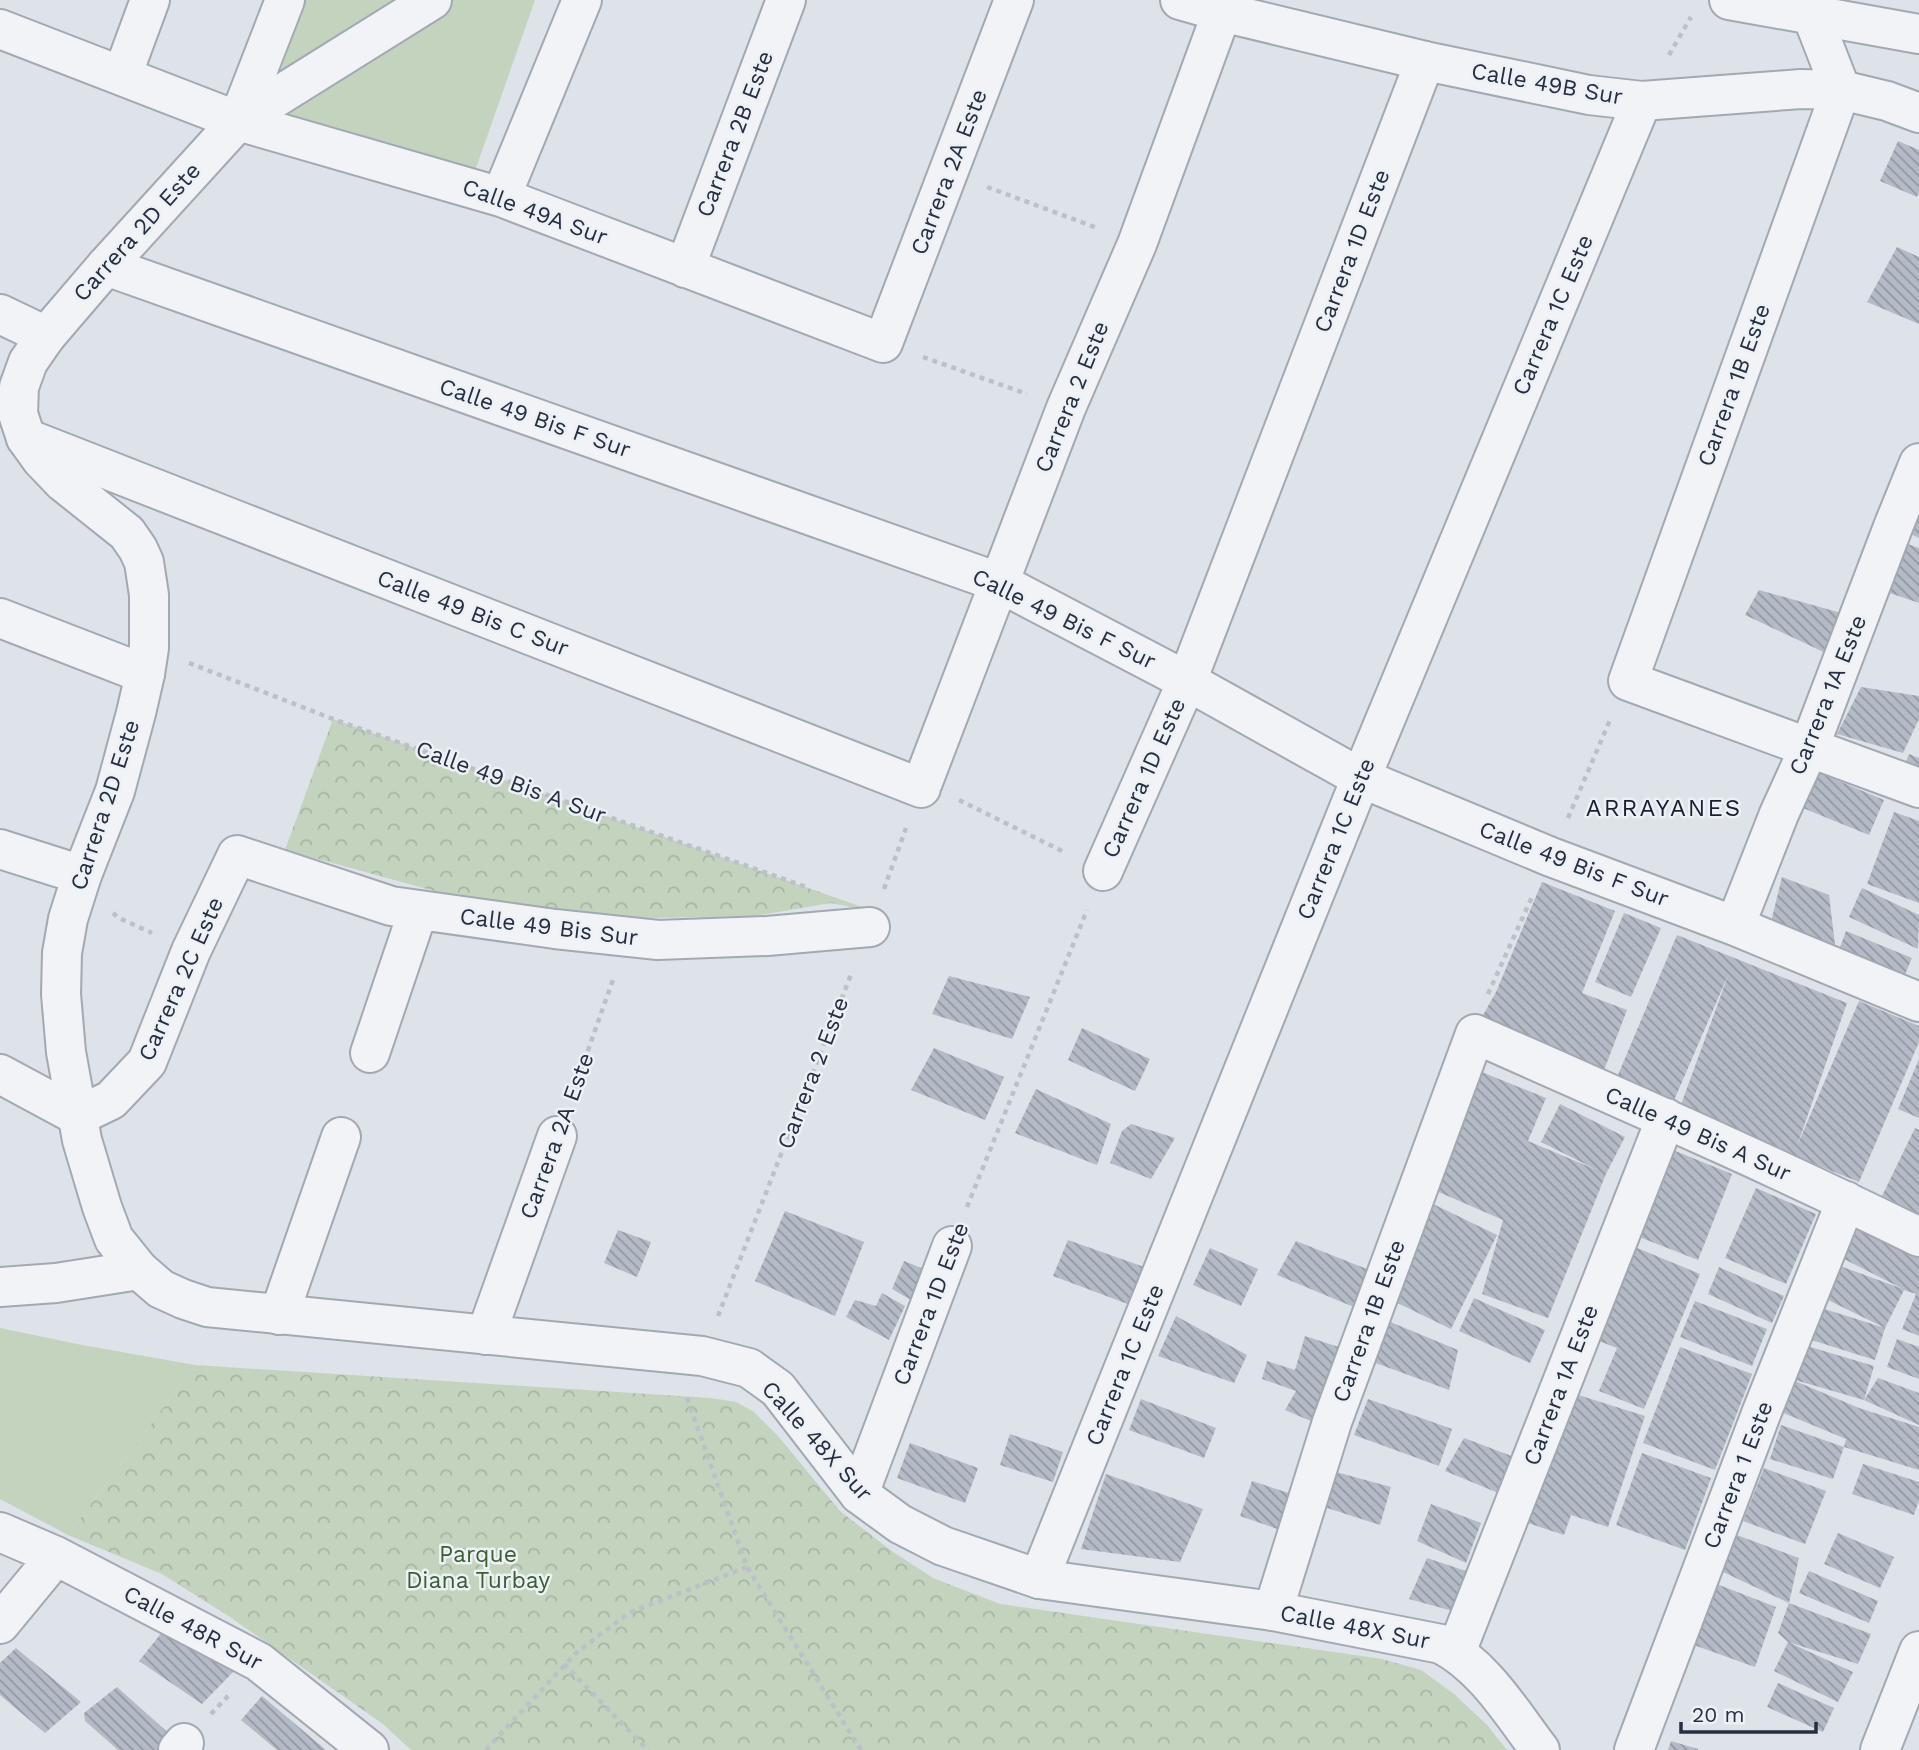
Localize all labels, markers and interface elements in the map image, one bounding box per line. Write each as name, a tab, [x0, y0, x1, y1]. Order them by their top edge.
street label: Carrera 2B Este	[691, 47, 779, 221]
street label: Calle 49B Sur	[1469, 57, 1625, 111]
street label: Carrera 2A Este	[905, 85, 993, 259]
street label: Carrera 2D Este	[68, 157, 206, 307]
street label: Carrera 1D Este	[1308, 166, 1396, 336]
street label: Calle 49A Sur	[459, 173, 611, 251]
street label: Carrera 1C Este	[1507, 231, 1599, 399]
street label: Carrera 1B Este	[1692, 300, 1776, 470]
street label: Carrera 2 Este	[1029, 317, 1115, 477]
street label: Calle 49 Bis F Sur	[436, 373, 634, 463]
street label: Calle 49 Bis F Sur	[968, 563, 1160, 675]
street label: Calle 49 Bis C Sur	[373, 564, 573, 662]
street label: Carrera 1A Este	[1784, 611, 1872, 779]
street label: Carrera 1D Este	[1097, 694, 1191, 862]
street label: Carrera 2D Este	[65, 716, 145, 894]
street label: Calle 49 Bis A Sur	[412, 735, 610, 829]
street label: Carrera 1C Este	[1291, 754, 1381, 924]
district label: ARRAYANES	[1586, 794, 1742, 822]
street label: Calle 49 Bis F Sur	[1475, 815, 1673, 913]
street label: Carrera 2C Este	[133, 893, 229, 1065]
street label: Calle 49 Bis Sur	[458, 903, 640, 951]
street label: Carrera 2 Este	[772, 993, 854, 1153]
street label: Carrera 2A Este	[514, 1049, 600, 1223]
street label: Calle 49 Bis A Sur	[1601, 1081, 1795, 1187]
street label: Carrera 1D Este	[887, 1219, 975, 1389]
street label: Carrera 1B Este	[1327, 1236, 1411, 1406]
street label: Carrera 1C Este	[1080, 1280, 1170, 1450]
street label: Carrera 1A Este	[1518, 1301, 1604, 1469]
street label: Calle 48X Sur	[756, 1376, 878, 1506]
street label: Carrera 1 Este	[1697, 1397, 1779, 1553]
park label: Parque Diana Turbay	[406, 1541, 550, 1594]
street label: Calle 48R Sur	[119, 1580, 267, 1676]
street label: Calle 48X Sur	[1278, 1599, 1432, 1655]
scale bar	[1681, 1690, 1816, 1734]
text: 20 m	[1692, 1702, 1744, 1727]

